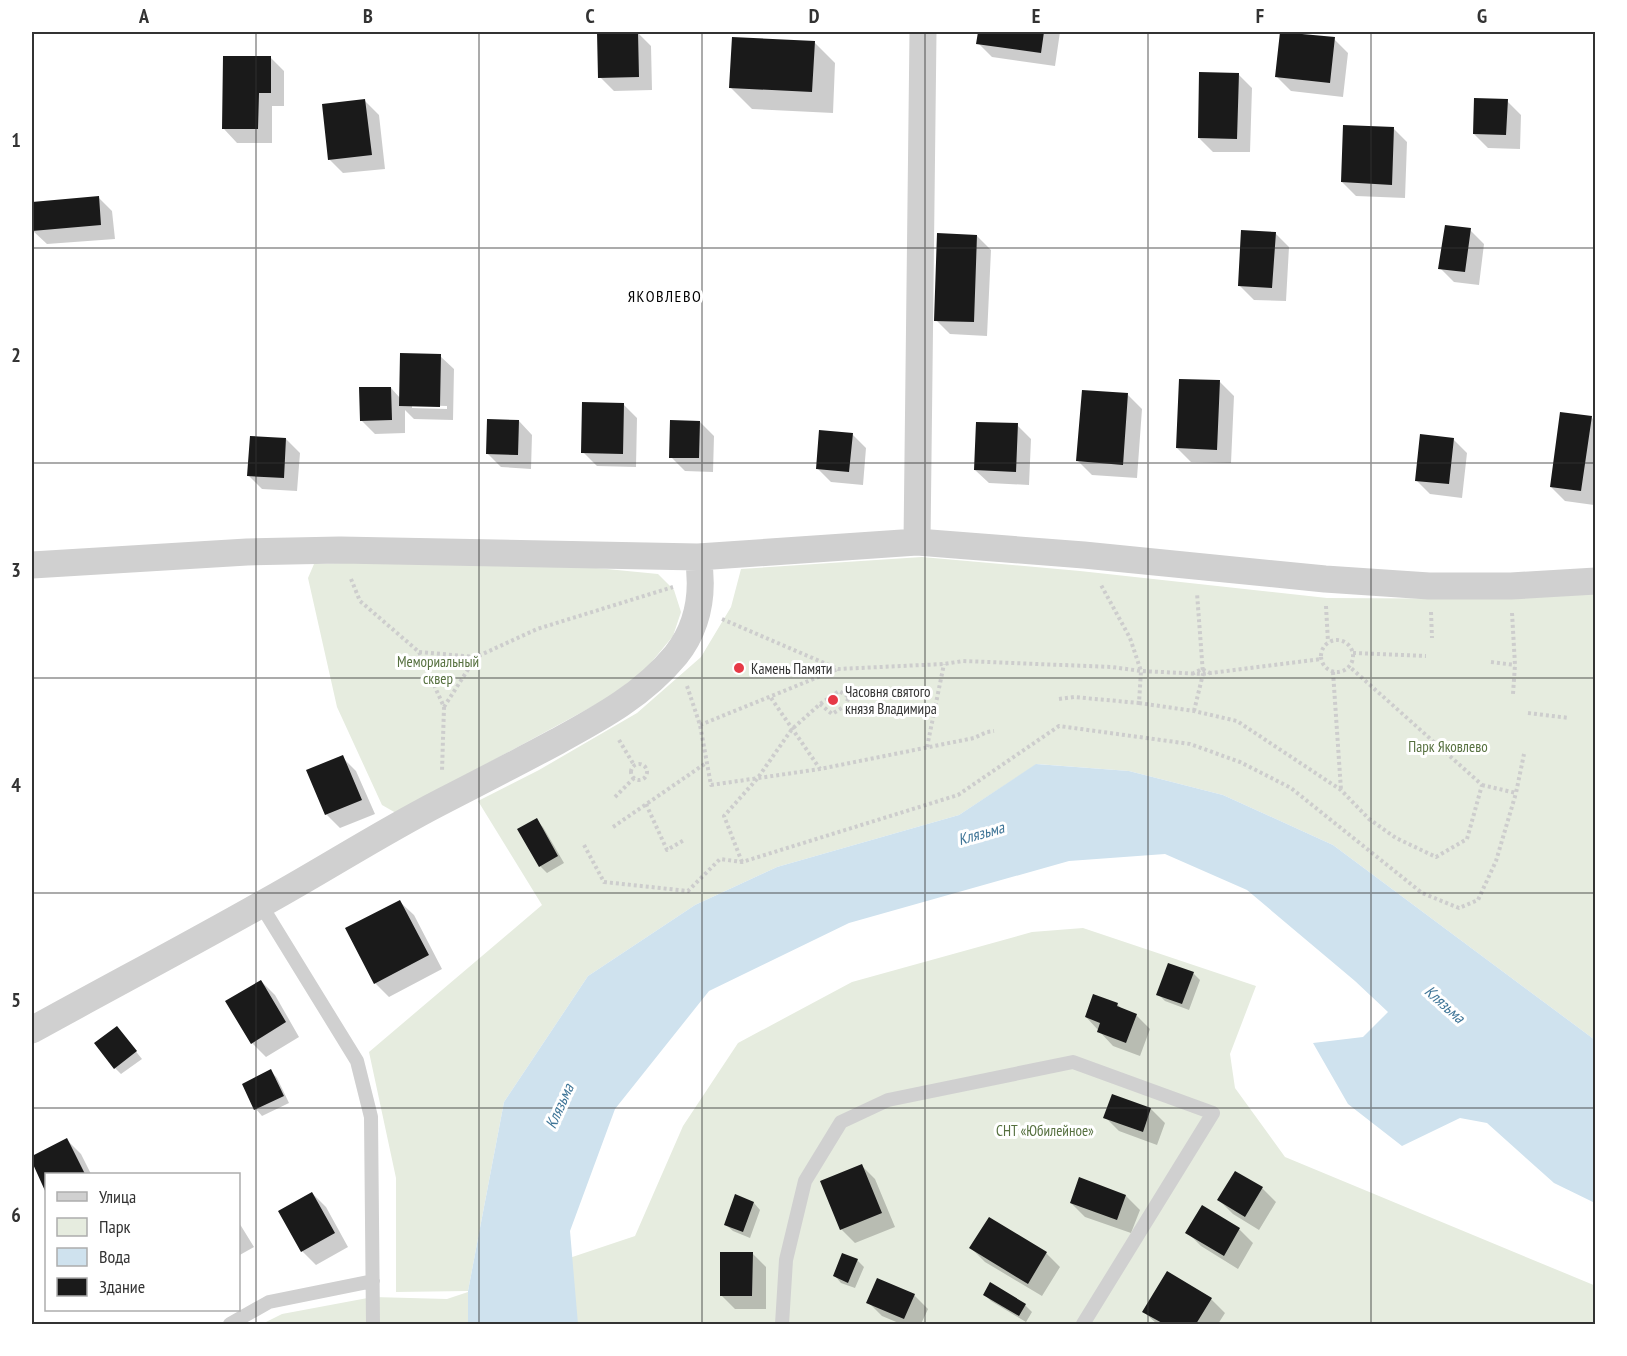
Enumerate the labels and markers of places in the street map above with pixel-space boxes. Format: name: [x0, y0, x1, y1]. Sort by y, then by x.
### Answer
place label: Камень Памяти: [751, 659, 832, 678]
marker: Камень Памяти: [732, 661, 746, 675]
place label: Часовня святого князя Владимира: [845, 682, 937, 718]
marker: Часовня святого князя Владимира: [826, 693, 840, 707]

